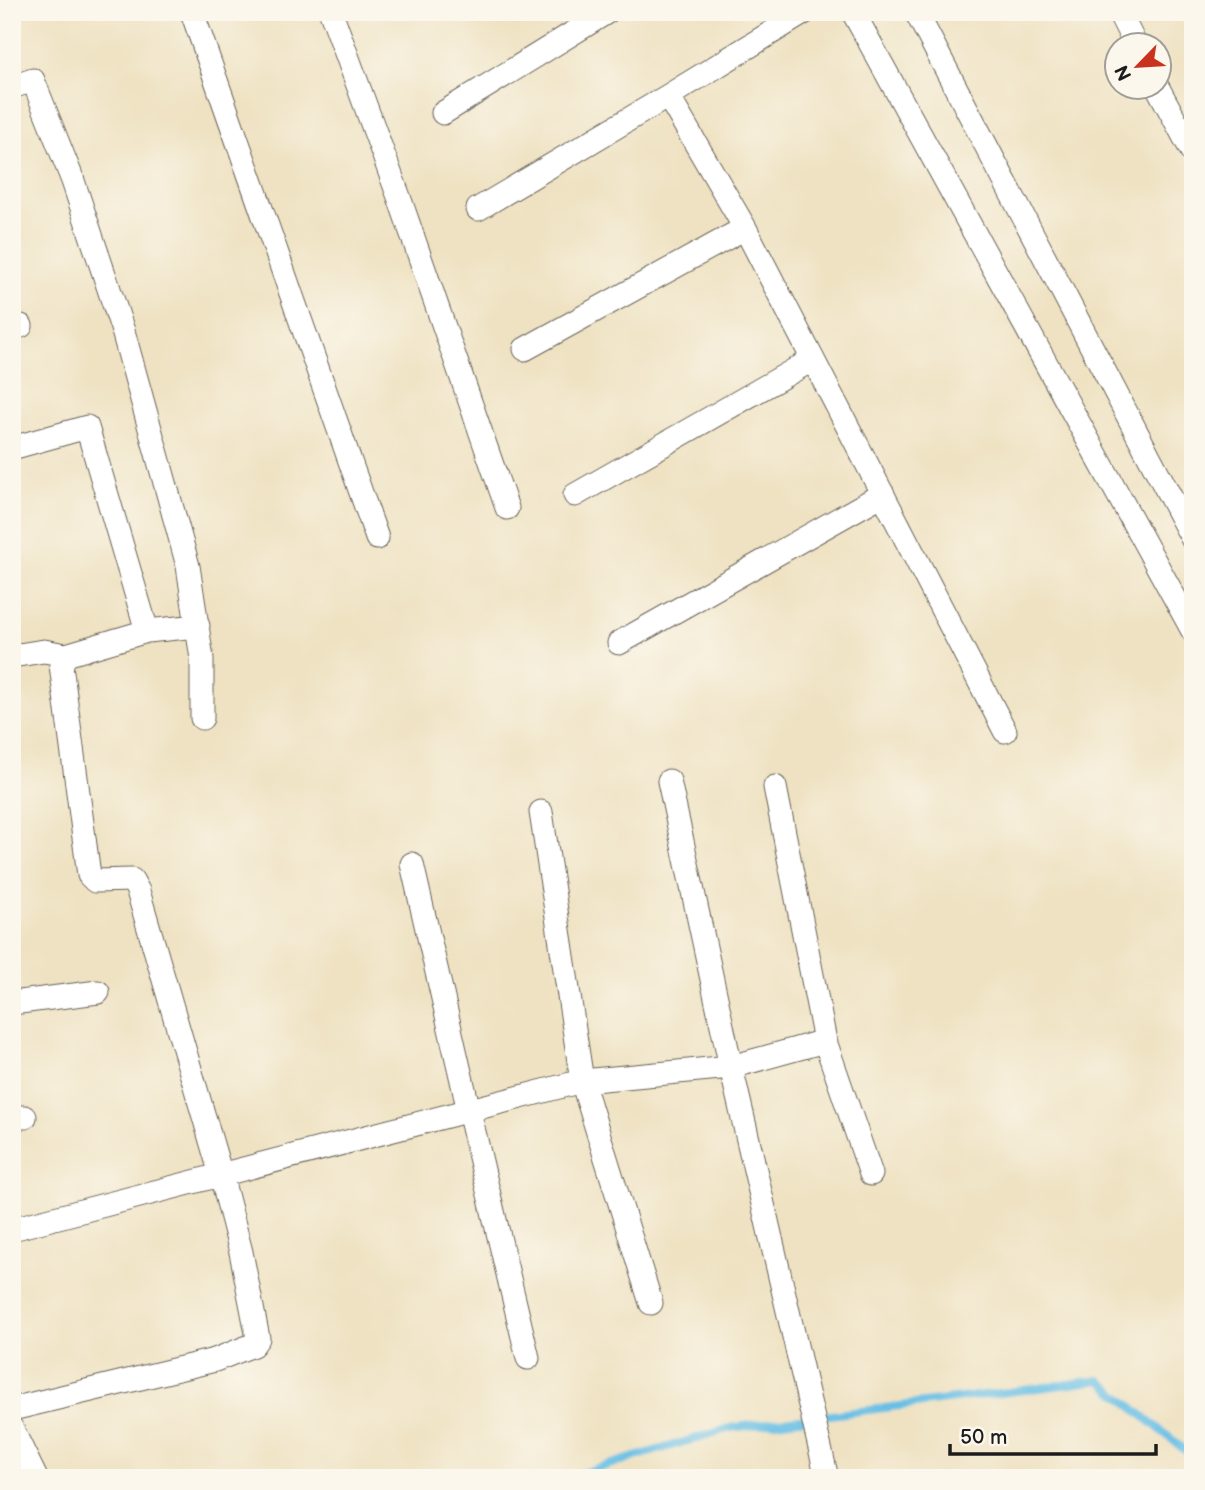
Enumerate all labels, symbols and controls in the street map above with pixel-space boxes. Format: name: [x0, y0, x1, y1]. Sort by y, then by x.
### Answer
north arrow: [1104, 32, 1174, 102]
text: N: [1111, 61, 1137, 84]
scale bar: [950, 1413, 1156, 1457]
text: 50 m: [960, 1425, 1007, 1450]

